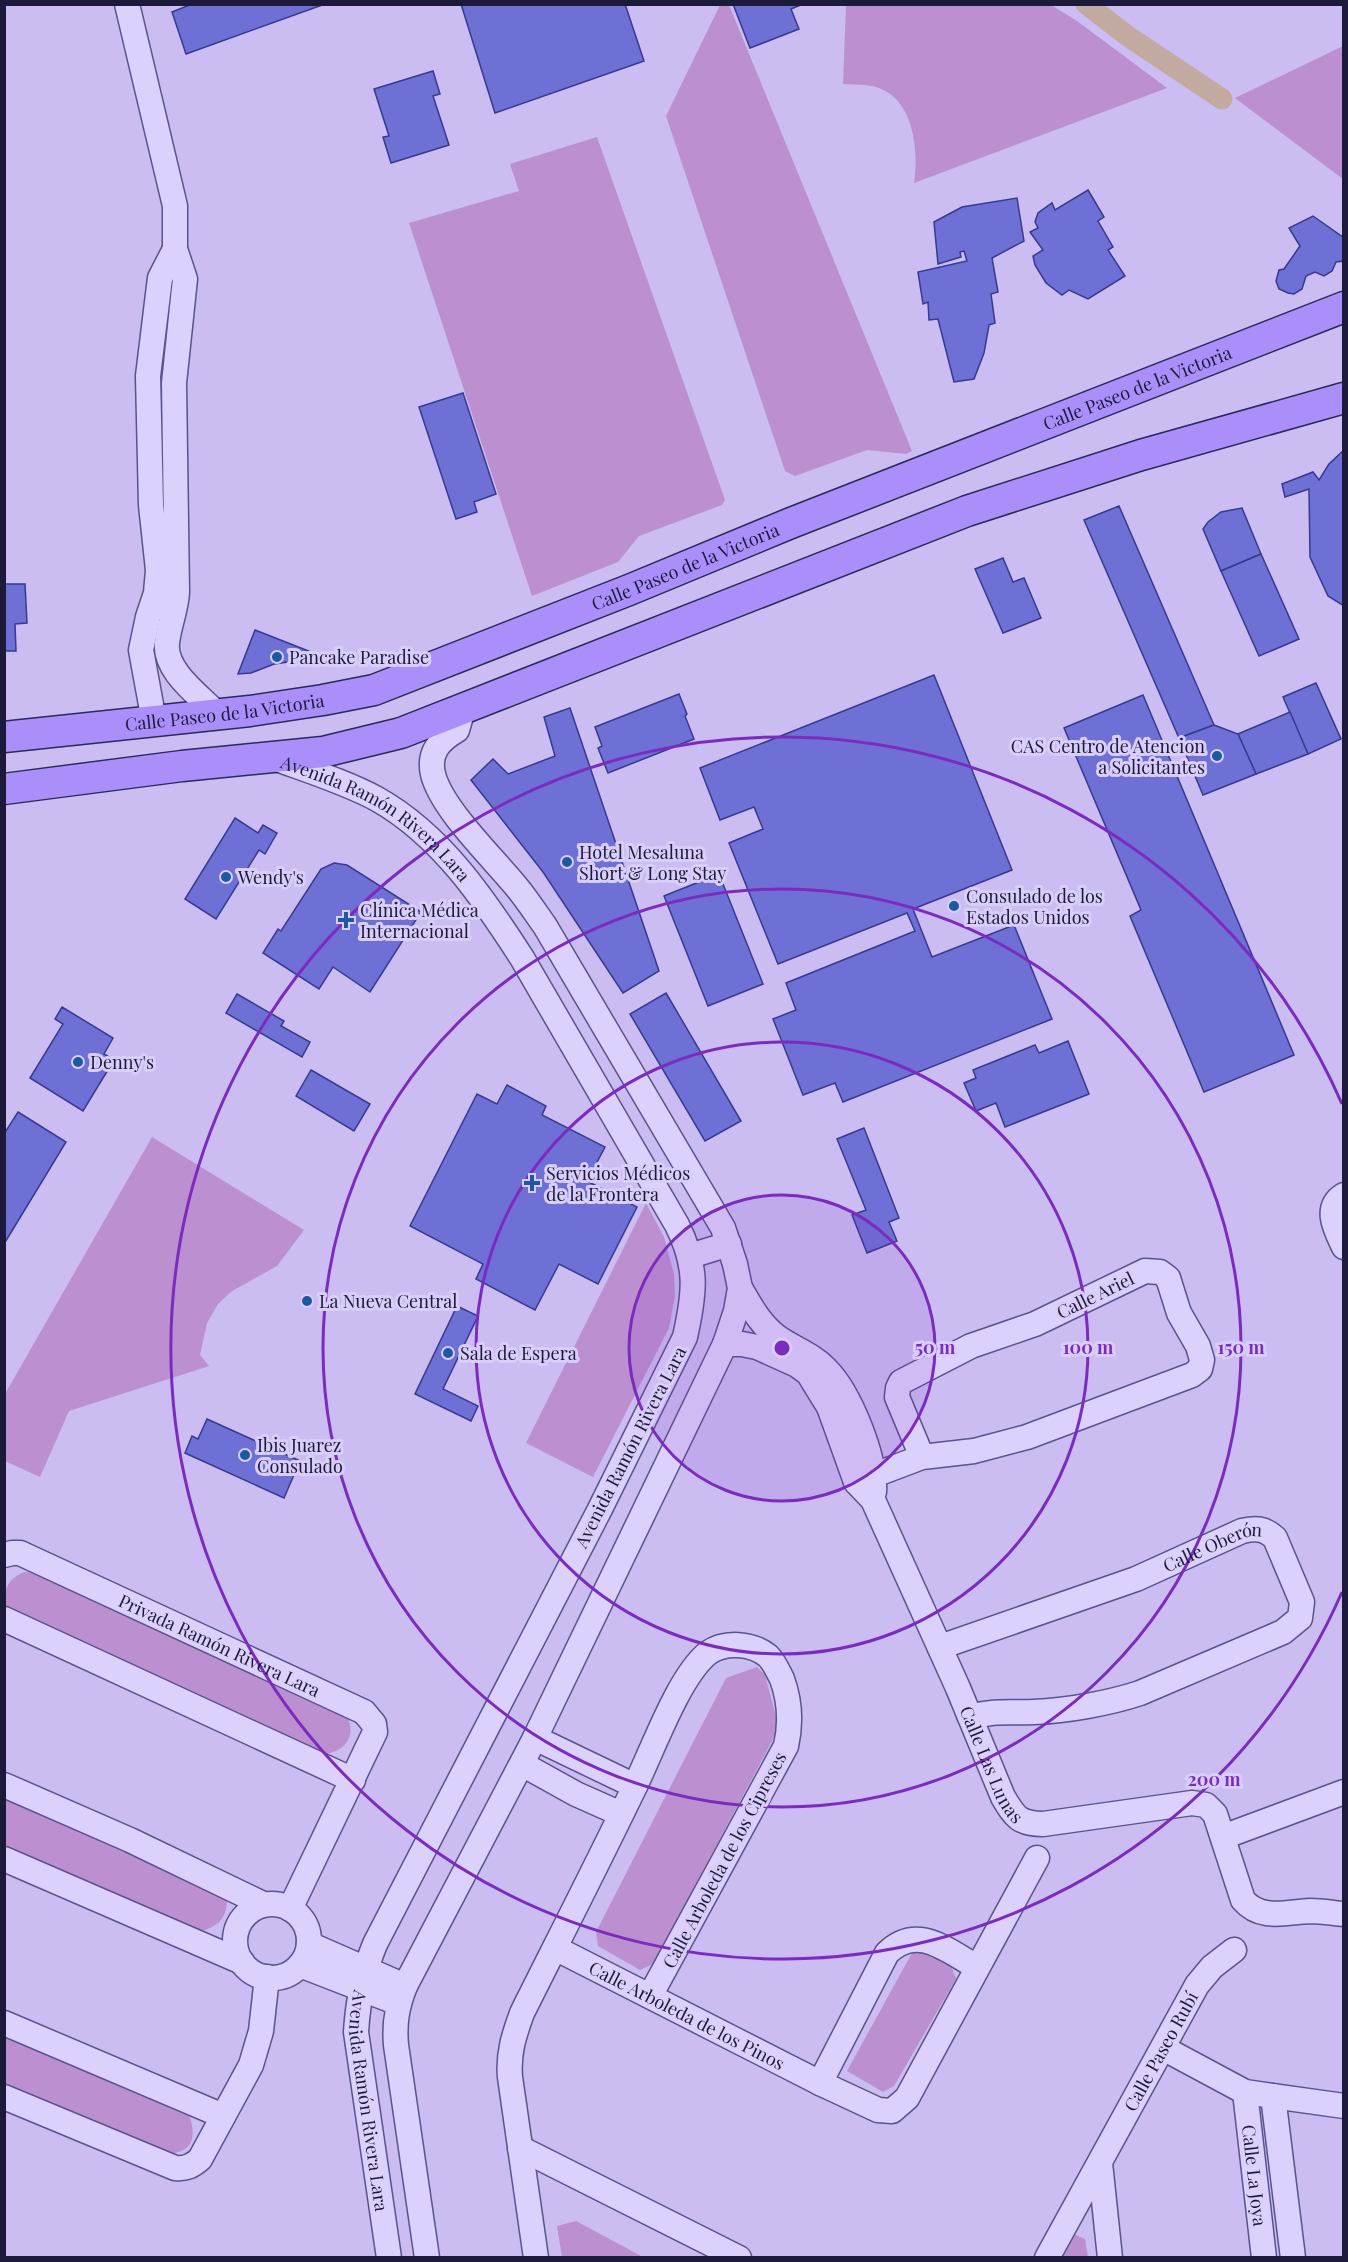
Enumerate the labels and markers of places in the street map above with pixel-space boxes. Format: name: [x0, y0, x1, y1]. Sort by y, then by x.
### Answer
place label: Pancake Paradise: [289, 645, 429, 669]
marker: Pancake Paradise: [270, 650, 284, 664]
place label: CAS Centro de Atencion a Solicitantes: [1011, 734, 1205, 779]
marker: CAS Centro de Atencion a Solicitantes: [1210, 749, 1224, 763]
place label: Hotel Mesaluna Short & Long Stay: [579, 840, 726, 885]
marker: Hotel Mesaluna Short & Long Stay: [560, 855, 574, 869]
place label: Wendy's: [237, 865, 304, 889]
marker: Wendy's: [219, 870, 233, 884]
place label: Consulado de los Estados Unidos: [966, 884, 1103, 929]
place label: Clínica Médica Internacional: [360, 898, 479, 943]
marker: Consulado de los Estados Unidos: [947, 899, 961, 913]
marker: Clínica Médica Internacional: [337, 911, 355, 929]
place label: Denny's: [90, 1050, 154, 1074]
marker: Denny's: [71, 1055, 85, 1069]
place label: Servicios Médicos de la Frontera: [546, 1161, 690, 1206]
marker: Servicios Médicos de la Frontera: [523, 1174, 541, 1192]
place label: La Nueva Central: [319, 1289, 457, 1313]
marker: La Nueva Central: [300, 1294, 314, 1308]
centre of rings: [772, 1338, 792, 1358]
place label: Sala de Espera: [460, 1341, 577, 1365]
marker: Sala de Espera: [441, 1346, 455, 1360]
place label: Ibis Juarez Consulado: [257, 1433, 343, 1478]
marker: Ibis Juarez Consulado: [238, 1448, 252, 1462]

